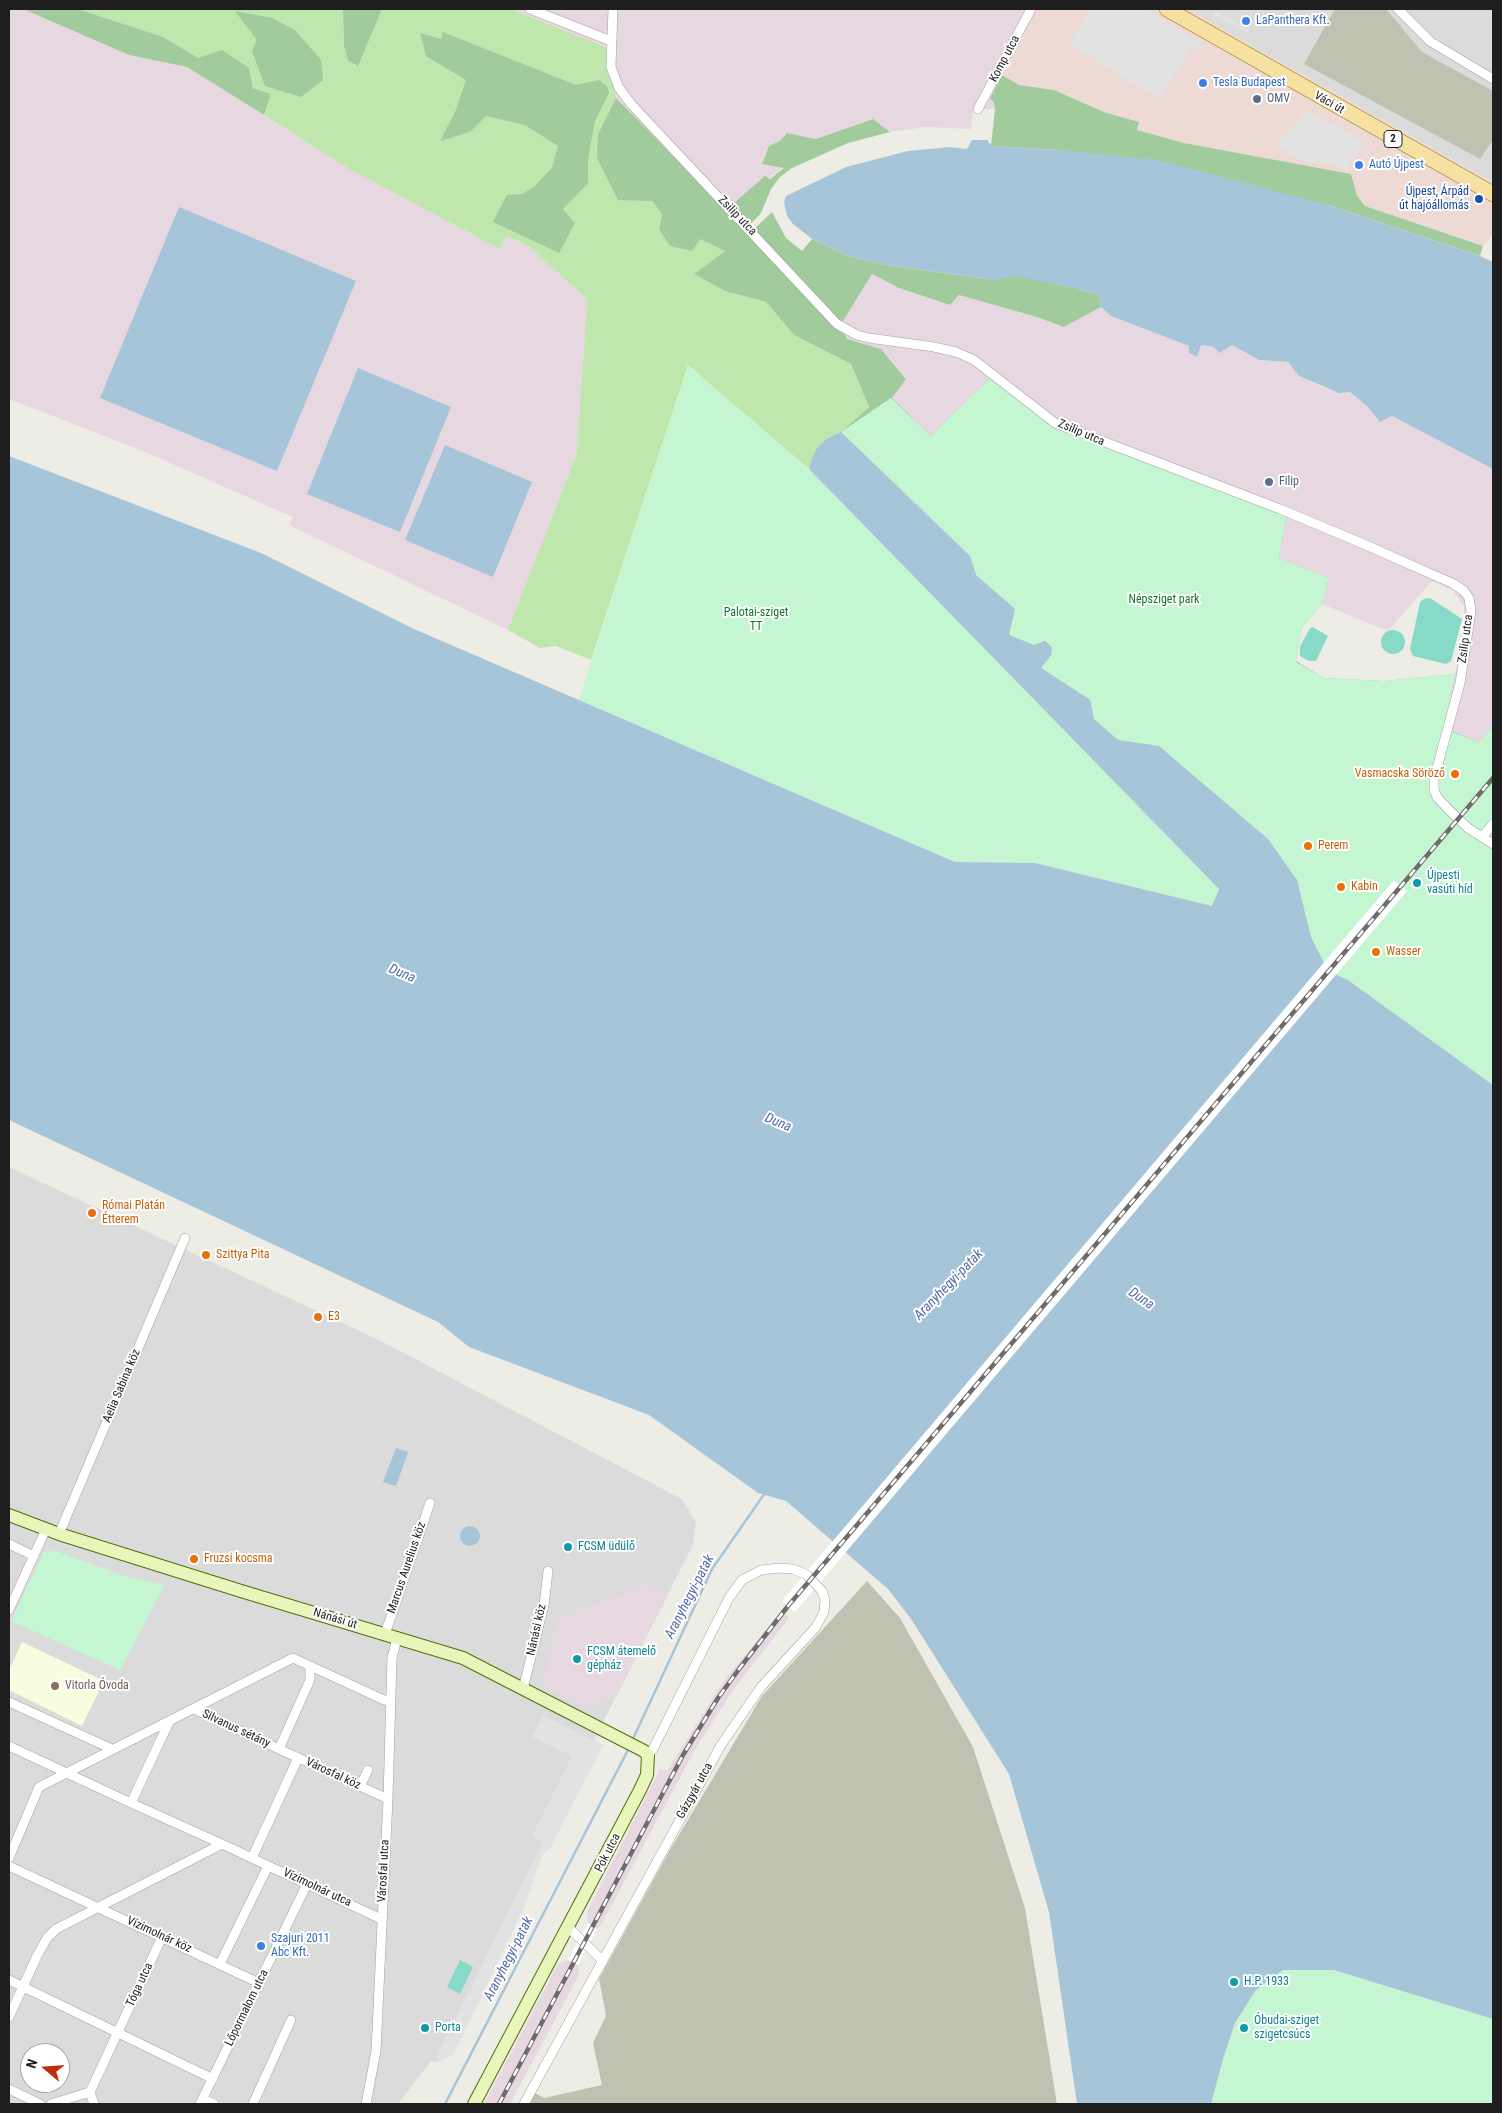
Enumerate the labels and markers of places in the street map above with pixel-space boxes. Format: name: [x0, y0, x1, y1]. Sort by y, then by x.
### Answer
place label: LaPanthera Kft.: [1256, 14, 1330, 28]
marker: LaPanthera Kft.: [1240, 15, 1252, 27]
place label: Tesla Budapest: [1213, 76, 1286, 90]
marker: Tesla Budapest: [1197, 77, 1209, 89]
place label: OMV: [1267, 92, 1290, 106]
marker: OMV: [1251, 93, 1263, 105]
place label: Autó Újpest: [1369, 158, 1424, 172]
marker: Autó Újpest: [1353, 159, 1365, 171]
place label: Újpest, Árpád út hajóállomás: [1399, 185, 1469, 213]
marker: Újpest, Árpád út hajóállomás: [1473, 193, 1485, 205]
place label: Filip: [1279, 475, 1299, 489]
marker: Filip: [1263, 476, 1275, 488]
place label: Vasmacska Söröző: [1355, 767, 1445, 781]
marker: Vasmacska Söröző: [1449, 768, 1461, 780]
place label: Perem: [1318, 839, 1348, 853]
marker: Perem: [1302, 840, 1314, 852]
place label: Újpesti vasúti híd: [1427, 869, 1473, 897]
marker: Újpesti vasúti híd: [1411, 877, 1423, 889]
place label: Kabin: [1351, 880, 1378, 894]
marker: Kabin: [1335, 881, 1347, 893]
place label: Wasser: [1386, 945, 1421, 959]
marker: Wasser: [1370, 946, 1382, 958]
place label: Római Platán Étterem: [102, 1199, 165, 1227]
marker: Római Platán Étterem: [86, 1207, 98, 1219]
place label: Szittya Pita: [216, 1248, 269, 1262]
marker: Szittya Pita: [200, 1249, 212, 1261]
place label: E3: [328, 1310, 340, 1324]
marker: E3: [312, 1311, 324, 1323]
place label: FCSM üdülő: [578, 1540, 635, 1554]
marker: FCSM üdülő: [562, 1541, 574, 1553]
place label: Fruzsi kocsma: [204, 1552, 273, 1566]
marker: Fruzsi kocsma: [188, 1553, 200, 1565]
place label: FCSM átemelő gépház: [587, 1645, 656, 1673]
marker: FCSM átemelő gépház: [571, 1653, 583, 1665]
place label: Vitorla Óvoda: [65, 1679, 129, 1693]
marker: Vitorla Óvoda: [49, 1680, 61, 1692]
place label: Szajuri 2011 Abc Kft.: [271, 1932, 330, 1960]
marker: Szajuri 2011 Abc Kft.: [255, 1940, 267, 1952]
place label: H.P. 1933: [1244, 1975, 1289, 1989]
marker: H.P. 1933: [1228, 1976, 1240, 1988]
place label: Óbudai-sziget szigetcsúcs: [1254, 2014, 1319, 2042]
place label: Porta: [435, 2021, 461, 2035]
marker: Porta: [419, 2022, 431, 2034]
marker: Óbudai-sziget szigetcsúcs: [1238, 2022, 1250, 2034]

